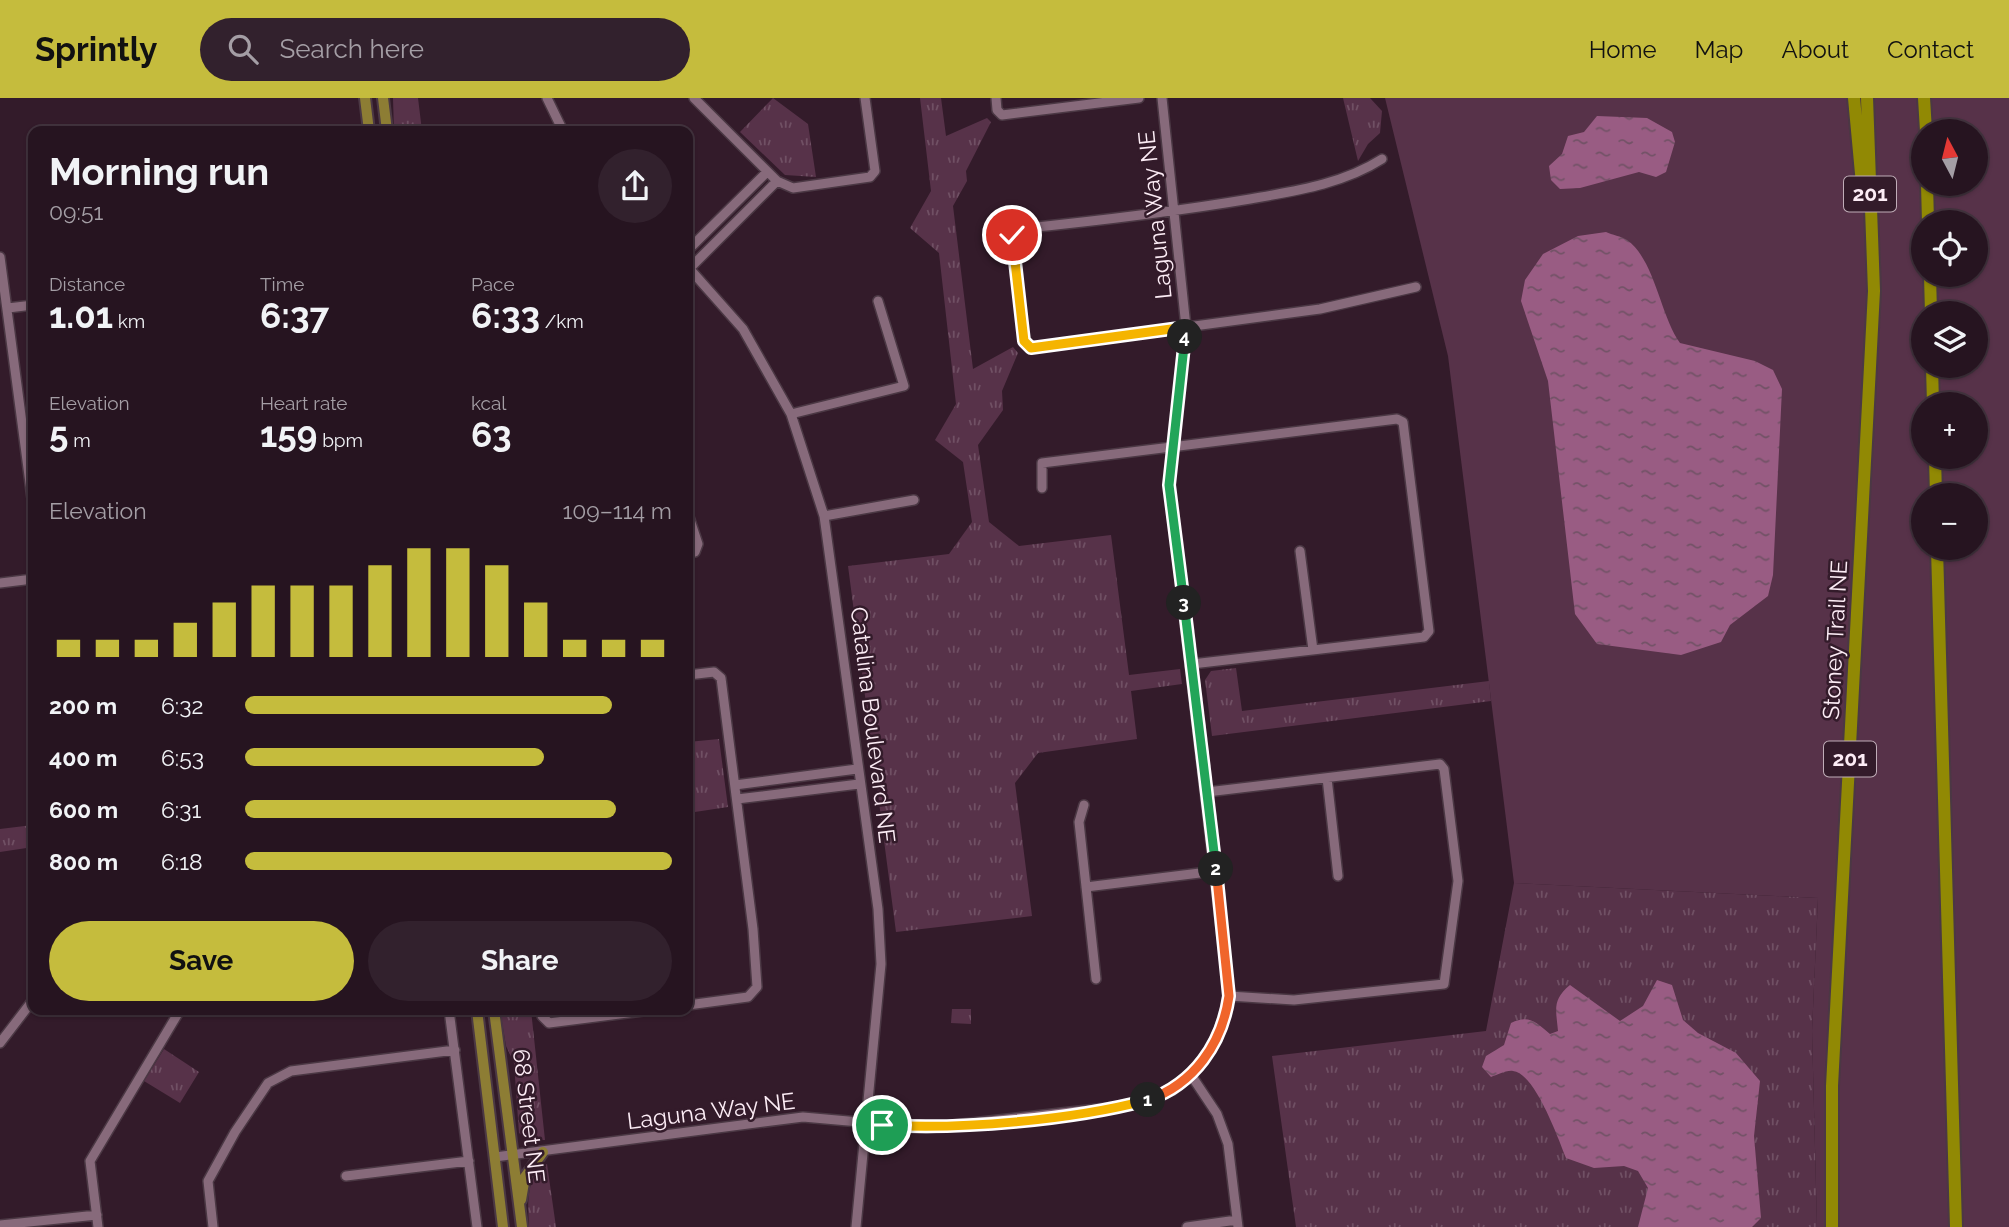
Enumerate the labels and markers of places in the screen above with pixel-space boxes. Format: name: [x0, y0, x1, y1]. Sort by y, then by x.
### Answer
pin: [982, 205, 1042, 265]
pin: 4: [1168, 320, 1202, 354]
pin: 3: [1166, 586, 1202, 620]
pin: 2: [1198, 852, 1234, 886]
pin: 1: [1130, 1082, 1166, 1118]
pin: [852, 1095, 912, 1155]

